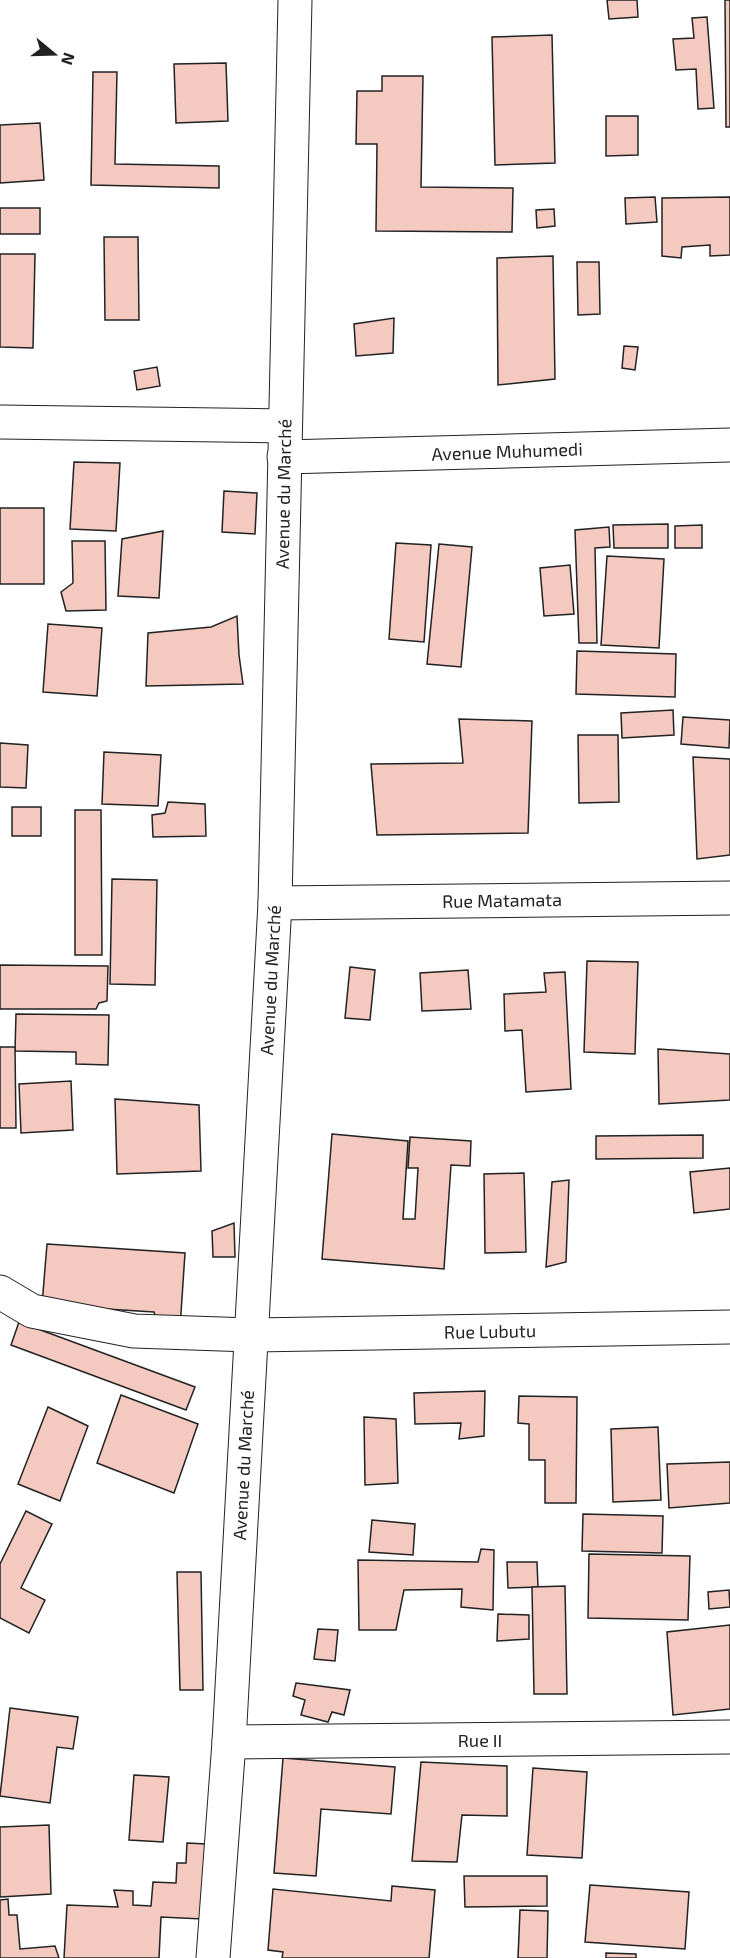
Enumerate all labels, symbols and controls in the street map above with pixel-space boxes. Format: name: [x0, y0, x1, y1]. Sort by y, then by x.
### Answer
north arrow: [24, 24, 84, 84]
text: N: [58, 50, 80, 68]
street label: Avenue du Marché: [271, 419, 295, 569]
street label: Avenue Muhumedi: [431, 437, 583, 465]
street label: Rue Matamata: [442, 888, 562, 912]
street label: Avenue du Marché: [255, 904, 285, 1056]
street label: Rue Lubutu: [444, 1319, 536, 1343]
street label: Avenue du Marché: [228, 1389, 258, 1541]
street label: Rue II: [458, 1729, 502, 1751]

